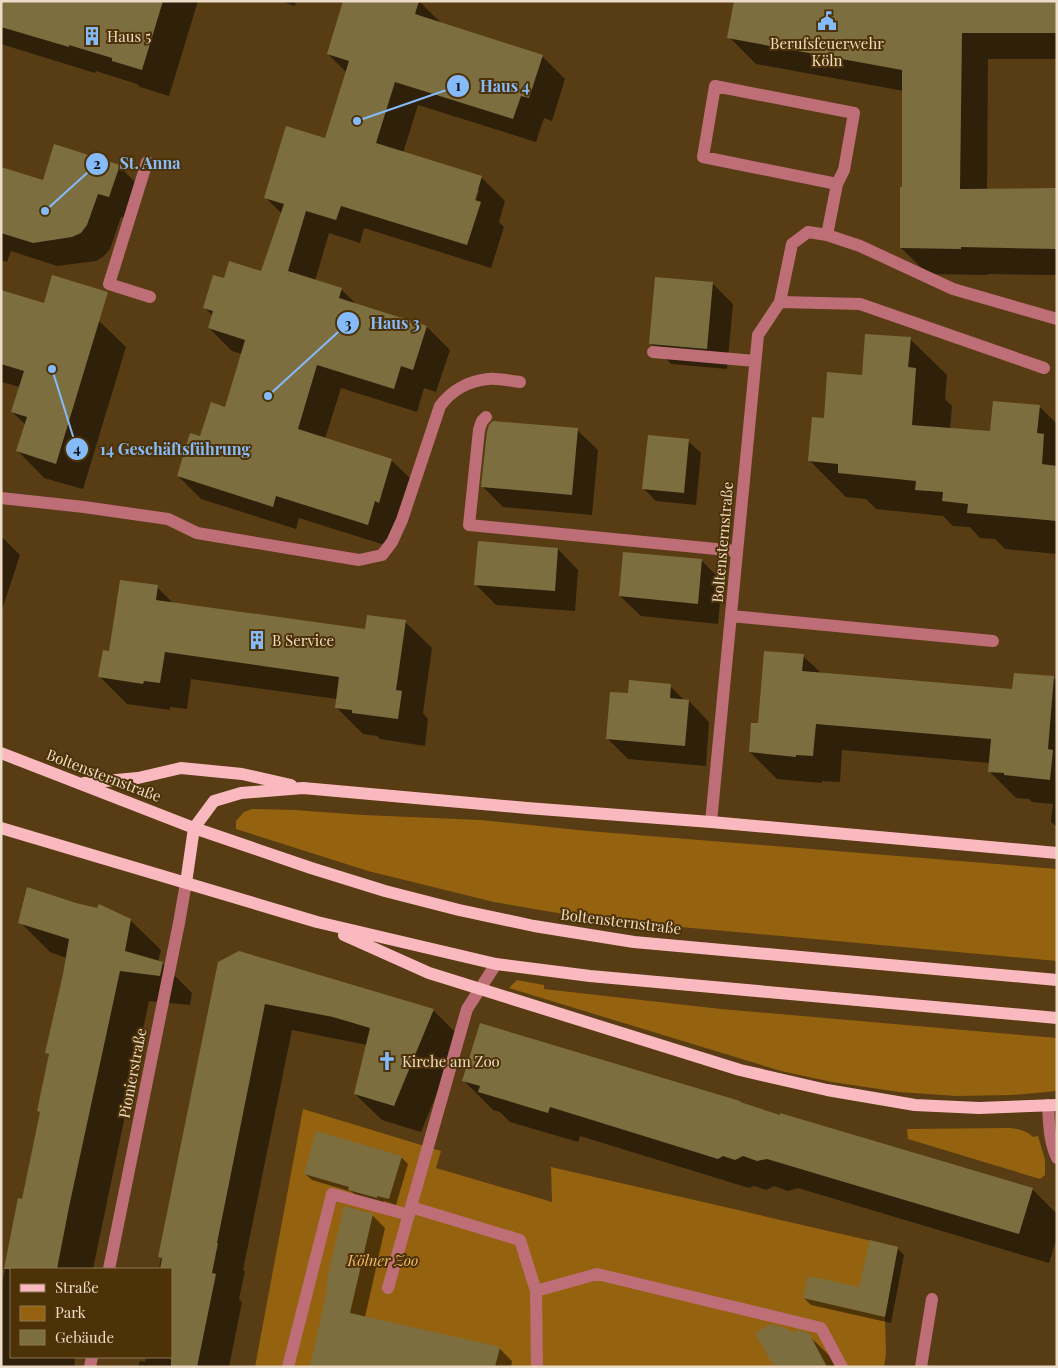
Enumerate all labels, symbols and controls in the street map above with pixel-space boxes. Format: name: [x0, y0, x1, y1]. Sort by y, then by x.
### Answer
public building icon: Berufsfeuerwehr Köln: [816, 10, 838, 32]
building icon: Haus 5: [81, 25, 103, 47]
place label: Haus 5: [107, 26, 151, 46]
place label: Berufsfeuerwehr Köln: [770, 33, 884, 70]
callout: Haus 4: [445, 70, 541, 101]
text: 1: [455, 75, 461, 95]
text: Haus 4: [480, 75, 530, 96]
callout: St. Anna: [84, 148, 191, 179]
text: St. Anna: [119, 152, 181, 173]
text: 2: [93, 153, 101, 173]
callout: Haus 3: [335, 308, 430, 339]
text: Haus 3: [370, 312, 420, 333]
text: 3: [344, 313, 352, 333]
callout: 14 Geschäftsführung: [65, 434, 261, 465]
text: 4: [73, 438, 81, 458]
text: 14 Geschäftsführung: [100, 438, 251, 459]
street label: Boltensternstraße: [707, 481, 737, 603]
building icon: B Service: [246, 629, 268, 651]
place label: B Service: [272, 630, 334, 650]
street label: Boltensternstraße: [44, 744, 164, 806]
street label: Boltensternstraße: [560, 904, 682, 938]
street label: Pionierstraße: [113, 1026, 151, 1120]
church icon: Kirche am Zoo: [376, 1050, 398, 1072]
place label: Kirche am Zoo: [402, 1051, 500, 1071]
park label: Kölner Zoo: [347, 1250, 418, 1270]
legend: [10, 1268, 172, 1358]
text: Straße: [55, 1277, 99, 1297]
text: Park: [55, 1302, 87, 1322]
text: Gebäude: [55, 1327, 114, 1347]

